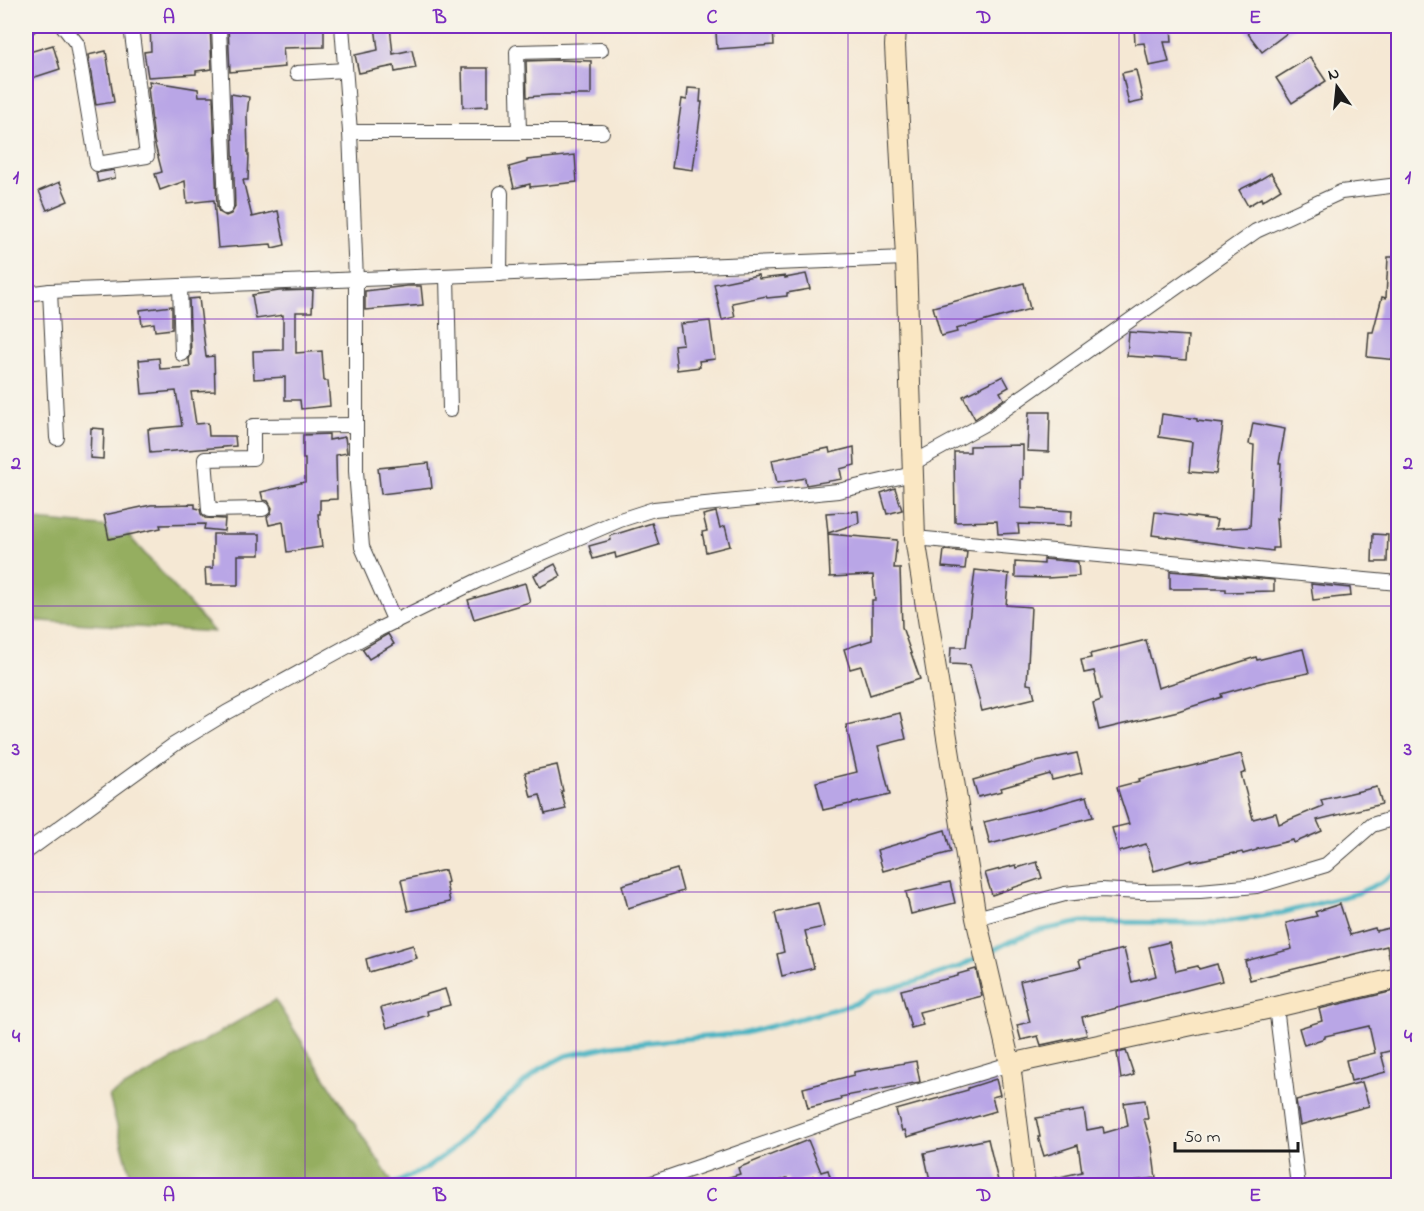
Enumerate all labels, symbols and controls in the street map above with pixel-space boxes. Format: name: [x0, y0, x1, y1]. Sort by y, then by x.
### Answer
text: A: [163, 4, 175, 33]
text: B: [432, 4, 447, 33]
text: C: [707, 4, 718, 33]
text: D: [976, 4, 991, 33]
text: E: [1249, 4, 1261, 33]
north arrow: [1307, 57, 1367, 117]
text: N: [1325, 61, 1342, 87]
text: 1: [13, 164, 20, 193]
text: 1: [1405, 164, 1412, 193]
text: 2: [10, 450, 21, 479]
text: 2: [1402, 450, 1413, 479]
text: 3: [11, 736, 20, 765]
text: 3: [1403, 736, 1412, 765]
text: 4: [12, 1023, 21, 1052]
text: 4: [1404, 1023, 1413, 1052]
scale bar: [1175, 1115, 1298, 1153]
text: 50 m: [1184, 1125, 1221, 1151]
text: A: [163, 1182, 175, 1211]
text: B: [432, 1182, 447, 1211]
text: C: [707, 1182, 718, 1211]
text: D: [976, 1182, 991, 1211]
text: E: [1249, 1182, 1261, 1211]

